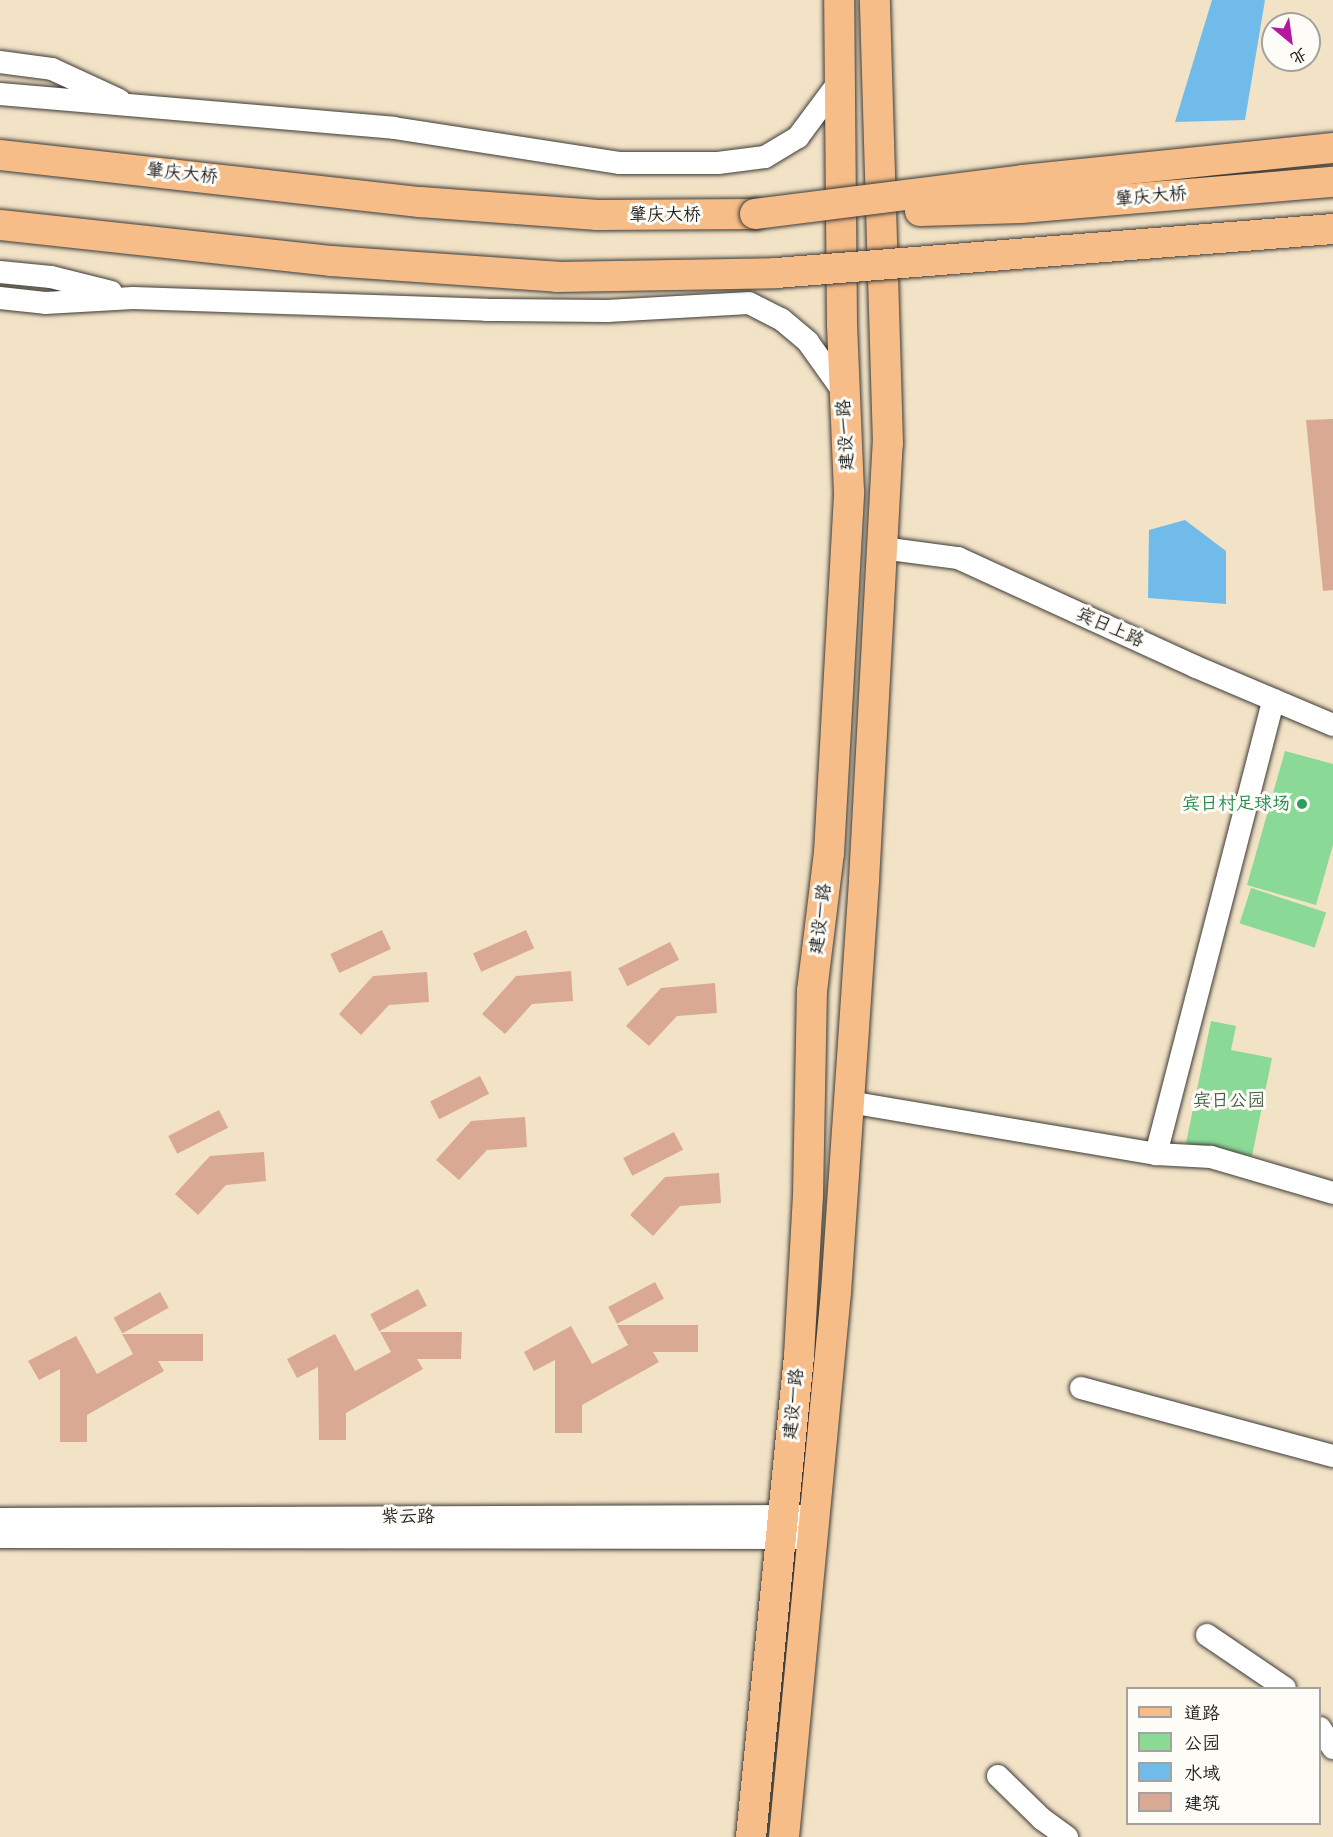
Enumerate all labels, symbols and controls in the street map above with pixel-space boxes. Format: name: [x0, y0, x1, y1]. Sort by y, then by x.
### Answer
north arrow: [1261, 12, 1321, 72]
text: 北: [1287, 43, 1311, 69]
street label: 肇庆大桥: [145, 159, 219, 189]
street label: 肇庆大桥: [1114, 183, 1188, 211]
street label: 肇庆大桥: [629, 204, 701, 226]
street label: 建设一路: [833, 398, 859, 472]
street label: 宾日上路: [1073, 603, 1147, 653]
place label: 宾日村足球场: [1182, 793, 1290, 815]
marker: 宾日村足球场: [1295, 797, 1309, 811]
street label: 建设一路: [806, 882, 836, 956]
park label: 宾日公园: [1193, 1090, 1265, 1112]
street label: 建设一路: [779, 1367, 809, 1441]
street label: 紫云路: [381, 1506, 435, 1528]
legend: [1126, 1687, 1321, 1825]
text: 道路: [1184, 1702, 1220, 1725]
text: 公园: [1184, 1732, 1220, 1755]
text: 水域: [1184, 1762, 1220, 1785]
text: 建筑: [1184, 1792, 1220, 1815]

